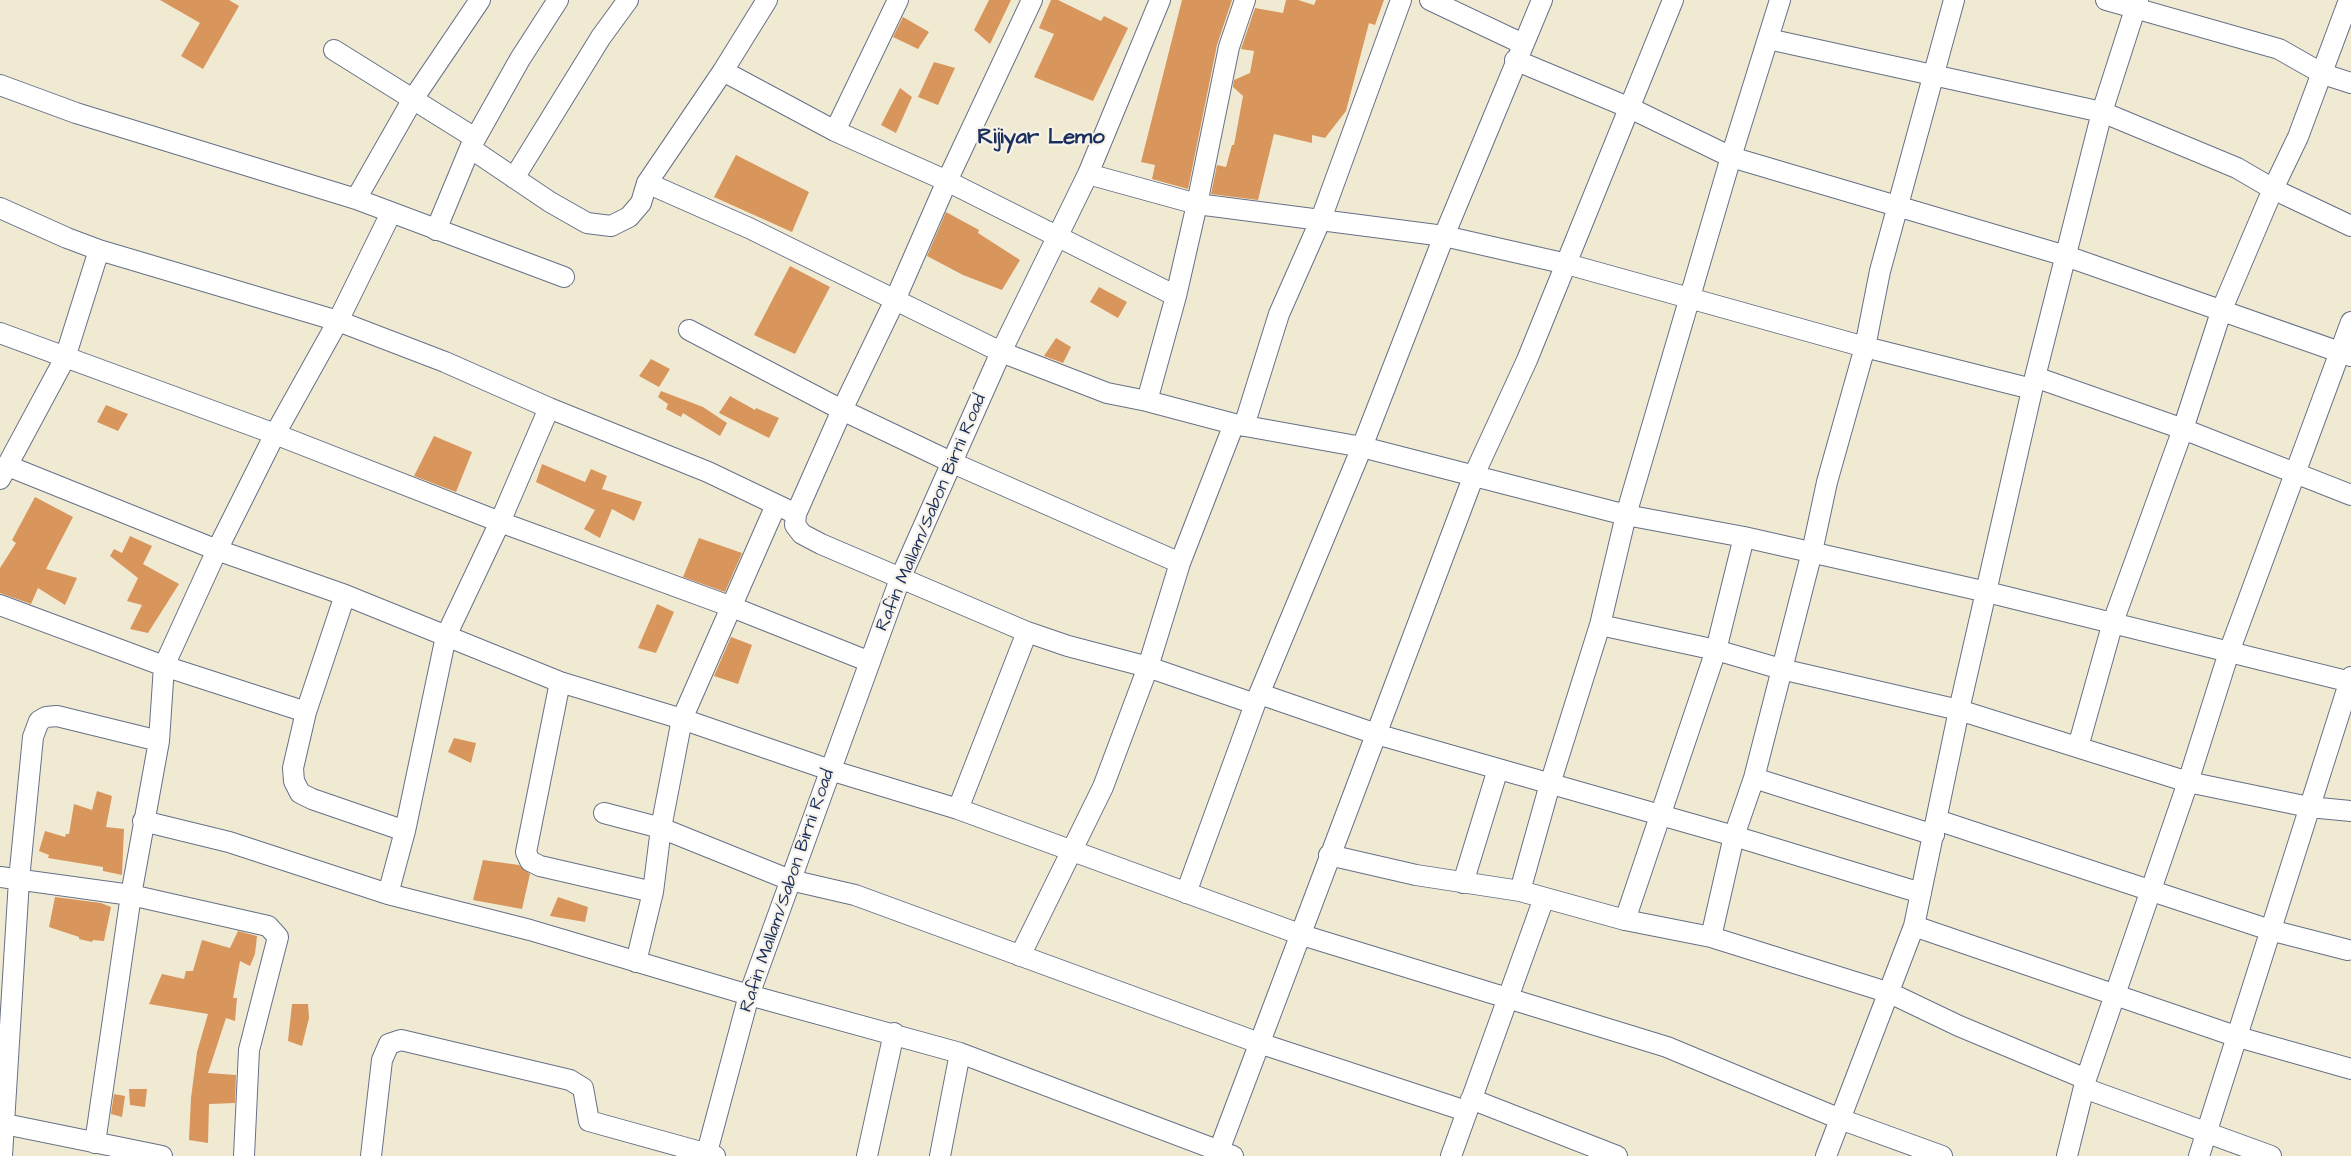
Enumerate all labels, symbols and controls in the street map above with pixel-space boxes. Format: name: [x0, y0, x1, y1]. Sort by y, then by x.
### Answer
district label: Rijiyar Lemo: [977, 125, 1105, 151]
street label: Rafin Mallam/Sabon Birni Road: [872, 391, 992, 635]
street label: Rafin Mallam/Sabon Birni Road: [736, 767, 840, 1015]

